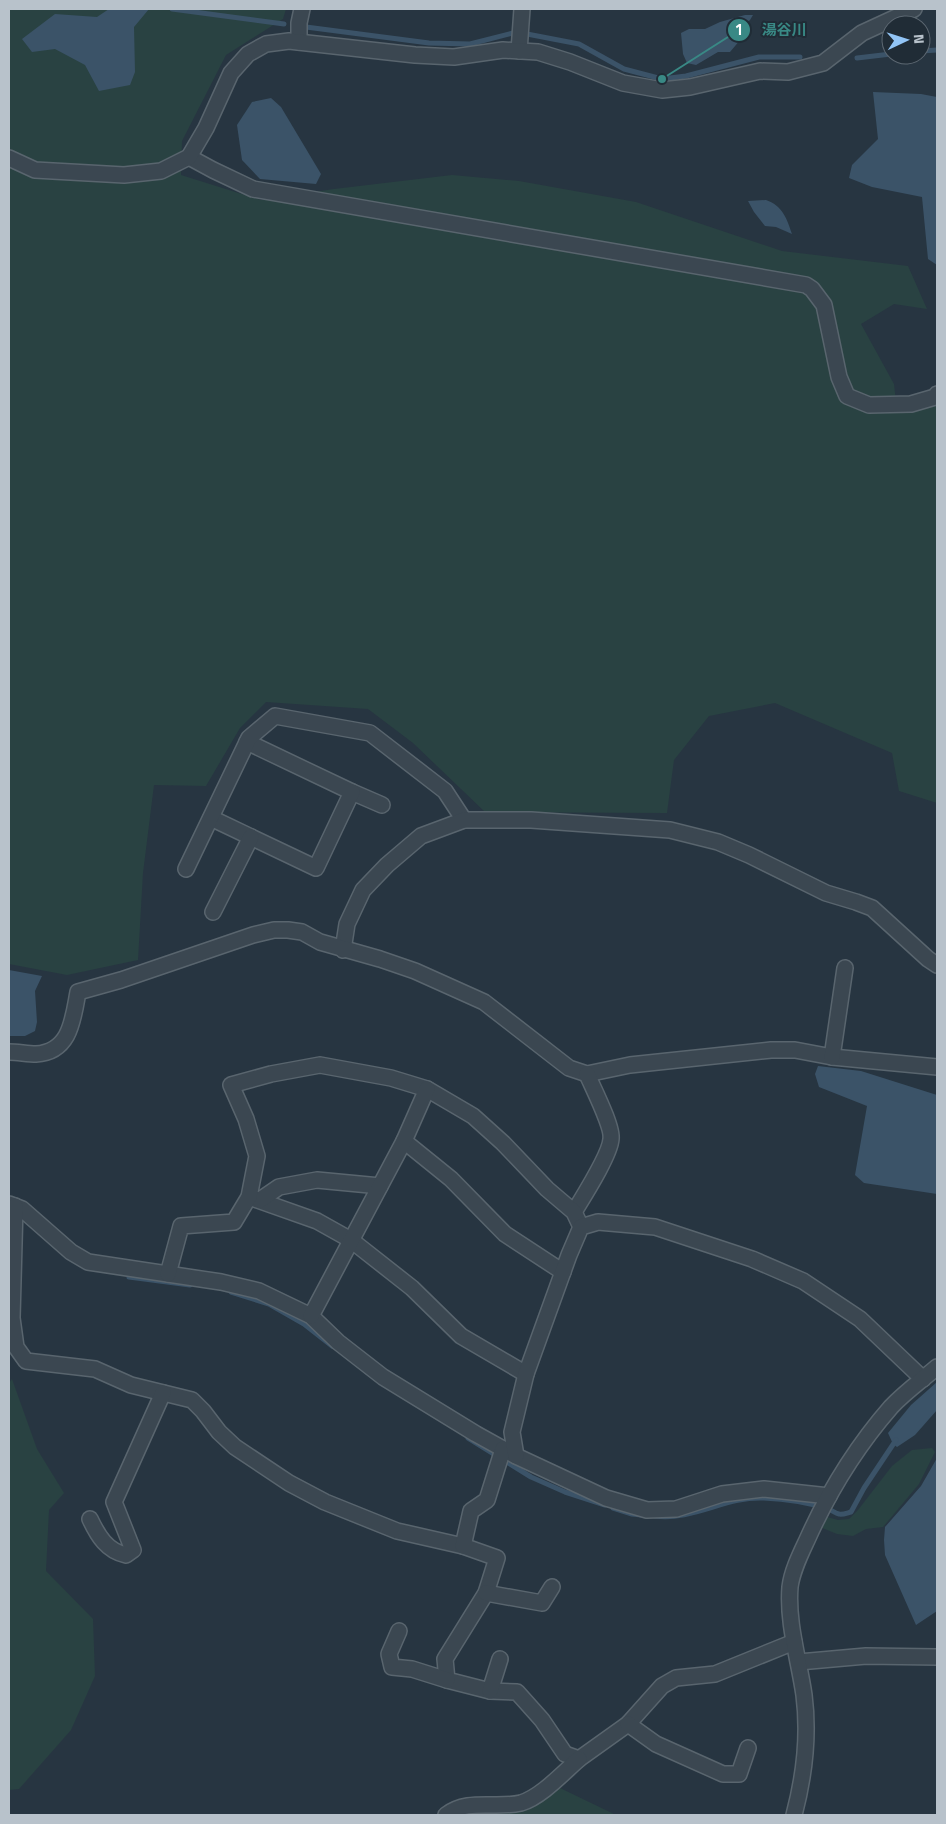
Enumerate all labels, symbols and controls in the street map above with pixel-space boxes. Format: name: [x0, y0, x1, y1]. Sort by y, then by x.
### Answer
callout: 湯谷川: [727, 15, 817, 45]
north arrow: [881, 15, 931, 65]
text: 1: [735, 18, 743, 41]
text: 湯谷川: [761, 18, 807, 41]
text: N: [909, 33, 930, 45]

